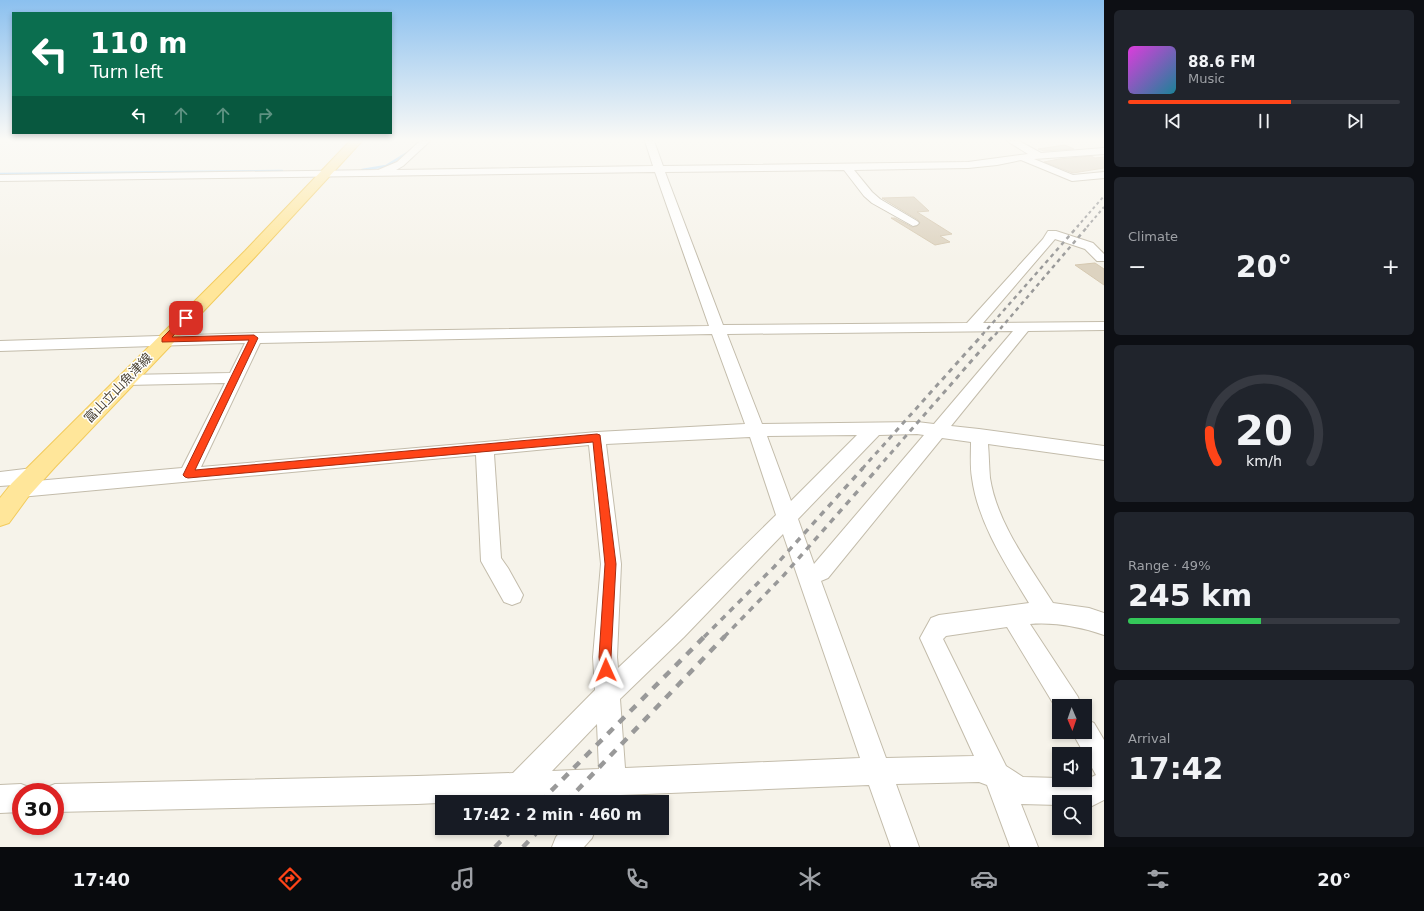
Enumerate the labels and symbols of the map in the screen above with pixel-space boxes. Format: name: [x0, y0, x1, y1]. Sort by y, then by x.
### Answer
pin: [169, 301, 203, 335]
street label: 富山立山魚津線: [81, 350, 155, 426]
position arrow: [585, 649, 627, 691]
north arrow: [1052, 699, 1092, 739]
speed limit sign: 30: [12, 783, 64, 835]

